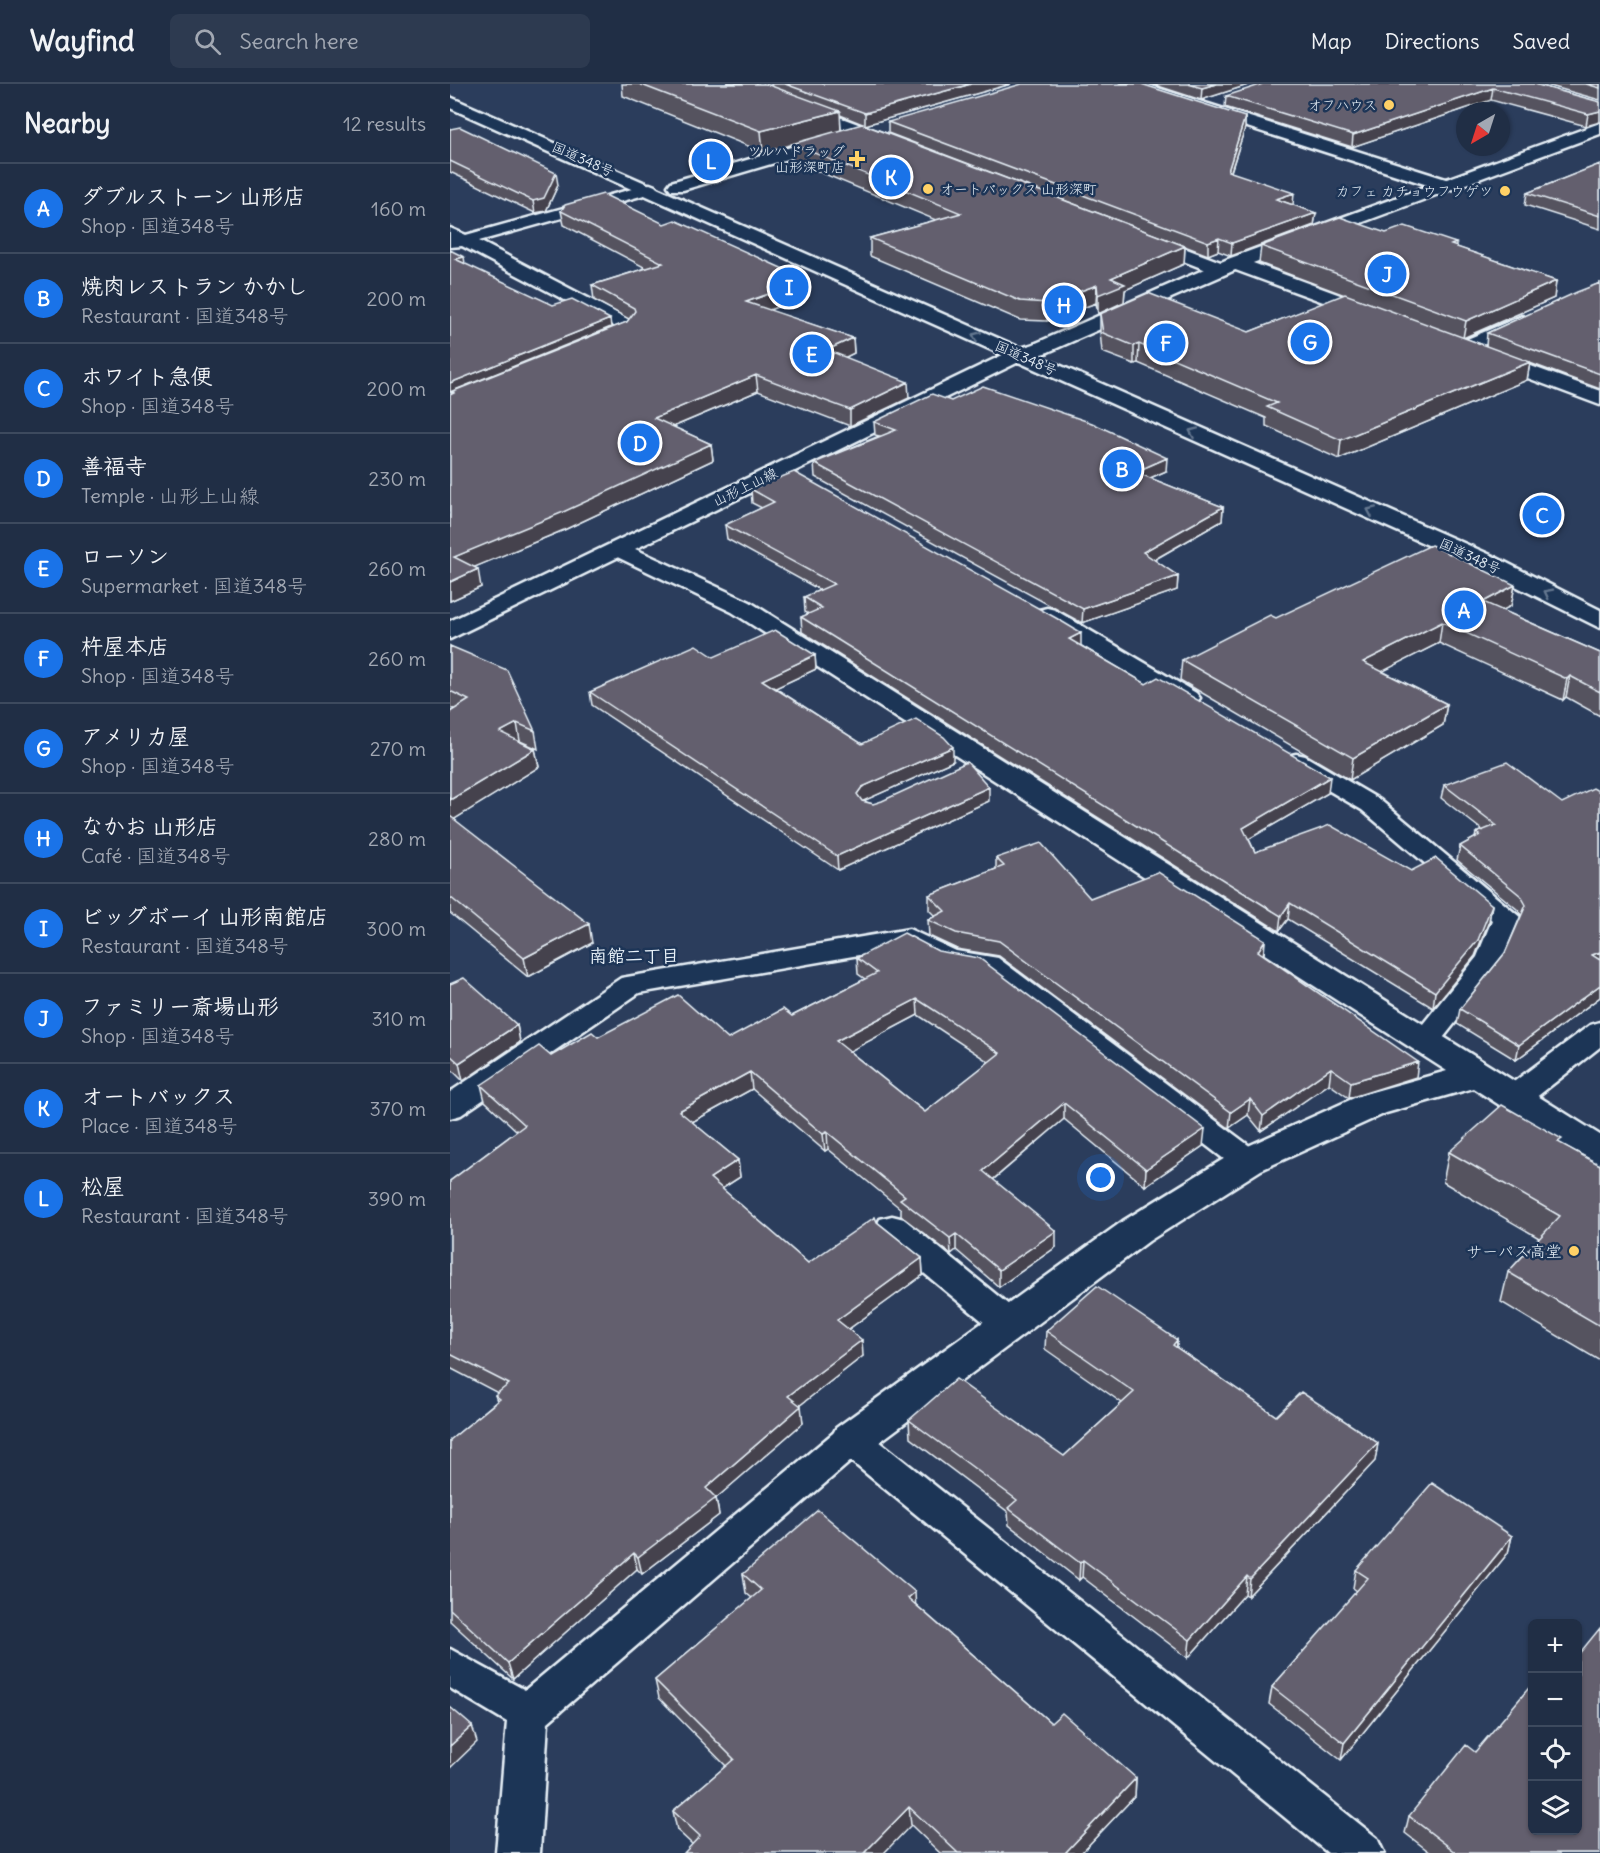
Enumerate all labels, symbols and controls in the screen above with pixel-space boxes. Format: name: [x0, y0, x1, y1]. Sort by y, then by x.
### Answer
search box: [170, 14, 590, 68]
text: Wayfind: [30, 23, 134, 59]
icon: search: [191, 25, 224, 58]
text: Search here: [239, 27, 359, 55]
text: Map: [1311, 28, 1352, 55]
text: Directions: [1385, 28, 1479, 55]
text: Saved: [1512, 28, 1570, 55]
place label: オフハウス: [1308, 96, 1377, 114]
marker: オフハウス: [1382, 98, 1396, 112]
north arrow: [1456, 102, 1510, 156]
text: Nearby: [24, 107, 110, 140]
text: 12 results: [343, 111, 426, 136]
street label: 国道348号: [549, 137, 617, 181]
pin: L: [692, 138, 730, 184]
place label: ツルハドラッグ 山形深町店: [748, 142, 845, 176]
marker: ツルハドラッグ 山形深町店: [850, 152, 864, 166]
pin: K: [872, 154, 910, 200]
place label: オートバックス 山形深町: [940, 180, 1097, 198]
text: ダブルストーン 山形店: [81, 182, 305, 210]
marker: オートバックス 山形深町: [921, 182, 935, 196]
place label: カフェ カチョウフウゲツ: [1336, 182, 1493, 200]
marker: カフェ カチョウフウゲツ: [1498, 184, 1512, 198]
text: A: [37, 196, 50, 221]
text: 160 m: [371, 196, 426, 221]
text: Shop · 国道348号: [81, 213, 235, 238]
pin: J: [1368, 252, 1406, 297]
pin: I: [770, 264, 808, 310]
text: 焼肉レストラン かかし: [81, 272, 308, 300]
pin: H: [1044, 282, 1084, 328]
text: B: [37, 286, 50, 311]
text: 200 m: [366, 286, 426, 311]
text: Restaurant · 国道348号: [81, 303, 289, 328]
pin: F: [1146, 320, 1186, 366]
pin: G: [1290, 320, 1330, 364]
one-way arrow: [972, 331, 983, 343]
pin: E: [792, 332, 832, 376]
street label: 国道348号: [992, 336, 1060, 380]
text: ホワイト急便: [81, 362, 213, 390]
text: C: [37, 376, 50, 401]
text: 200 m: [366, 376, 426, 401]
text: Shop · 国道348号: [81, 393, 235, 418]
pin: D: [620, 420, 660, 466]
one-way arrow: [1188, 427, 1199, 439]
pin: B: [1102, 446, 1142, 492]
text: 善福寺: [81, 452, 147, 480]
street label: 山形上山線: [710, 464, 780, 510]
text: D: [36, 466, 51, 491]
text: 230 m: [368, 466, 426, 491]
text: Temple · 山形上山線: [81, 483, 259, 508]
pin: C: [1522, 492, 1562, 538]
one-way arrow: [1366, 506, 1377, 518]
street label: 国道348号: [1436, 534, 1504, 578]
text: ローソン: [81, 542, 169, 570]
text: E: [38, 556, 49, 581]
text: 260 m: [368, 556, 426, 581]
text: Supermarket · 国道348号: [81, 573, 307, 598]
pin: A: [1444, 588, 1484, 632]
one-way arrow: [1543, 589, 1554, 601]
text: 杵屋本店: [81, 632, 169, 660]
text: F: [38, 646, 49, 671]
text: 260 m: [368, 646, 426, 671]
text: Shop · 国道348号: [81, 663, 235, 688]
text: アメリカ屋: [81, 722, 190, 750]
text: G: [36, 736, 51, 761]
text: 270 m: [370, 736, 426, 761]
text: Shop · 国道348号: [81, 753, 235, 778]
text: なかお 山形店: [81, 812, 218, 840]
text: H: [36, 826, 51, 851]
text: 280 m: [368, 826, 426, 851]
text: Café · 国道348号: [81, 843, 231, 868]
text: ビッグボーイ 山形南館店: [81, 902, 328, 930]
text: I: [39, 916, 48, 941]
text: 300 m: [366, 916, 426, 941]
text: Restaurant · 国道348号: [81, 933, 289, 958]
district label: 南館二丁目: [589, 944, 679, 967]
text: ファミリー斎場山形: [81, 992, 279, 1020]
text: J: [38, 1006, 49, 1031]
text: 310 m: [371, 1006, 426, 1031]
text: Shop · 国道348号: [81, 1023, 235, 1048]
text: オートバックス: [81, 1082, 235, 1110]
text: K: [37, 1096, 50, 1121]
text: 370 m: [369, 1096, 426, 1121]
text: Place · 国道348号: [81, 1113, 238, 1138]
your location: [1086, 1163, 1115, 1192]
text: 松屋: [81, 1172, 125, 1200]
text: L: [38, 1186, 49, 1211]
text: 390 m: [368, 1186, 426, 1211]
text: Restaurant · 国道348号: [81, 1203, 289, 1228]
place label: サーパス高堂: [1466, 1241, 1562, 1261]
marker: サーパス高堂: [1567, 1244, 1581, 1258]
map controls: [1528, 1619, 1582, 1835]
button: +: [1528, 1619, 1582, 1673]
button: −: [1528, 1673, 1582, 1727]
button: locate: [1528, 1727, 1582, 1781]
button: layers: [1528, 1781, 1582, 1835]

